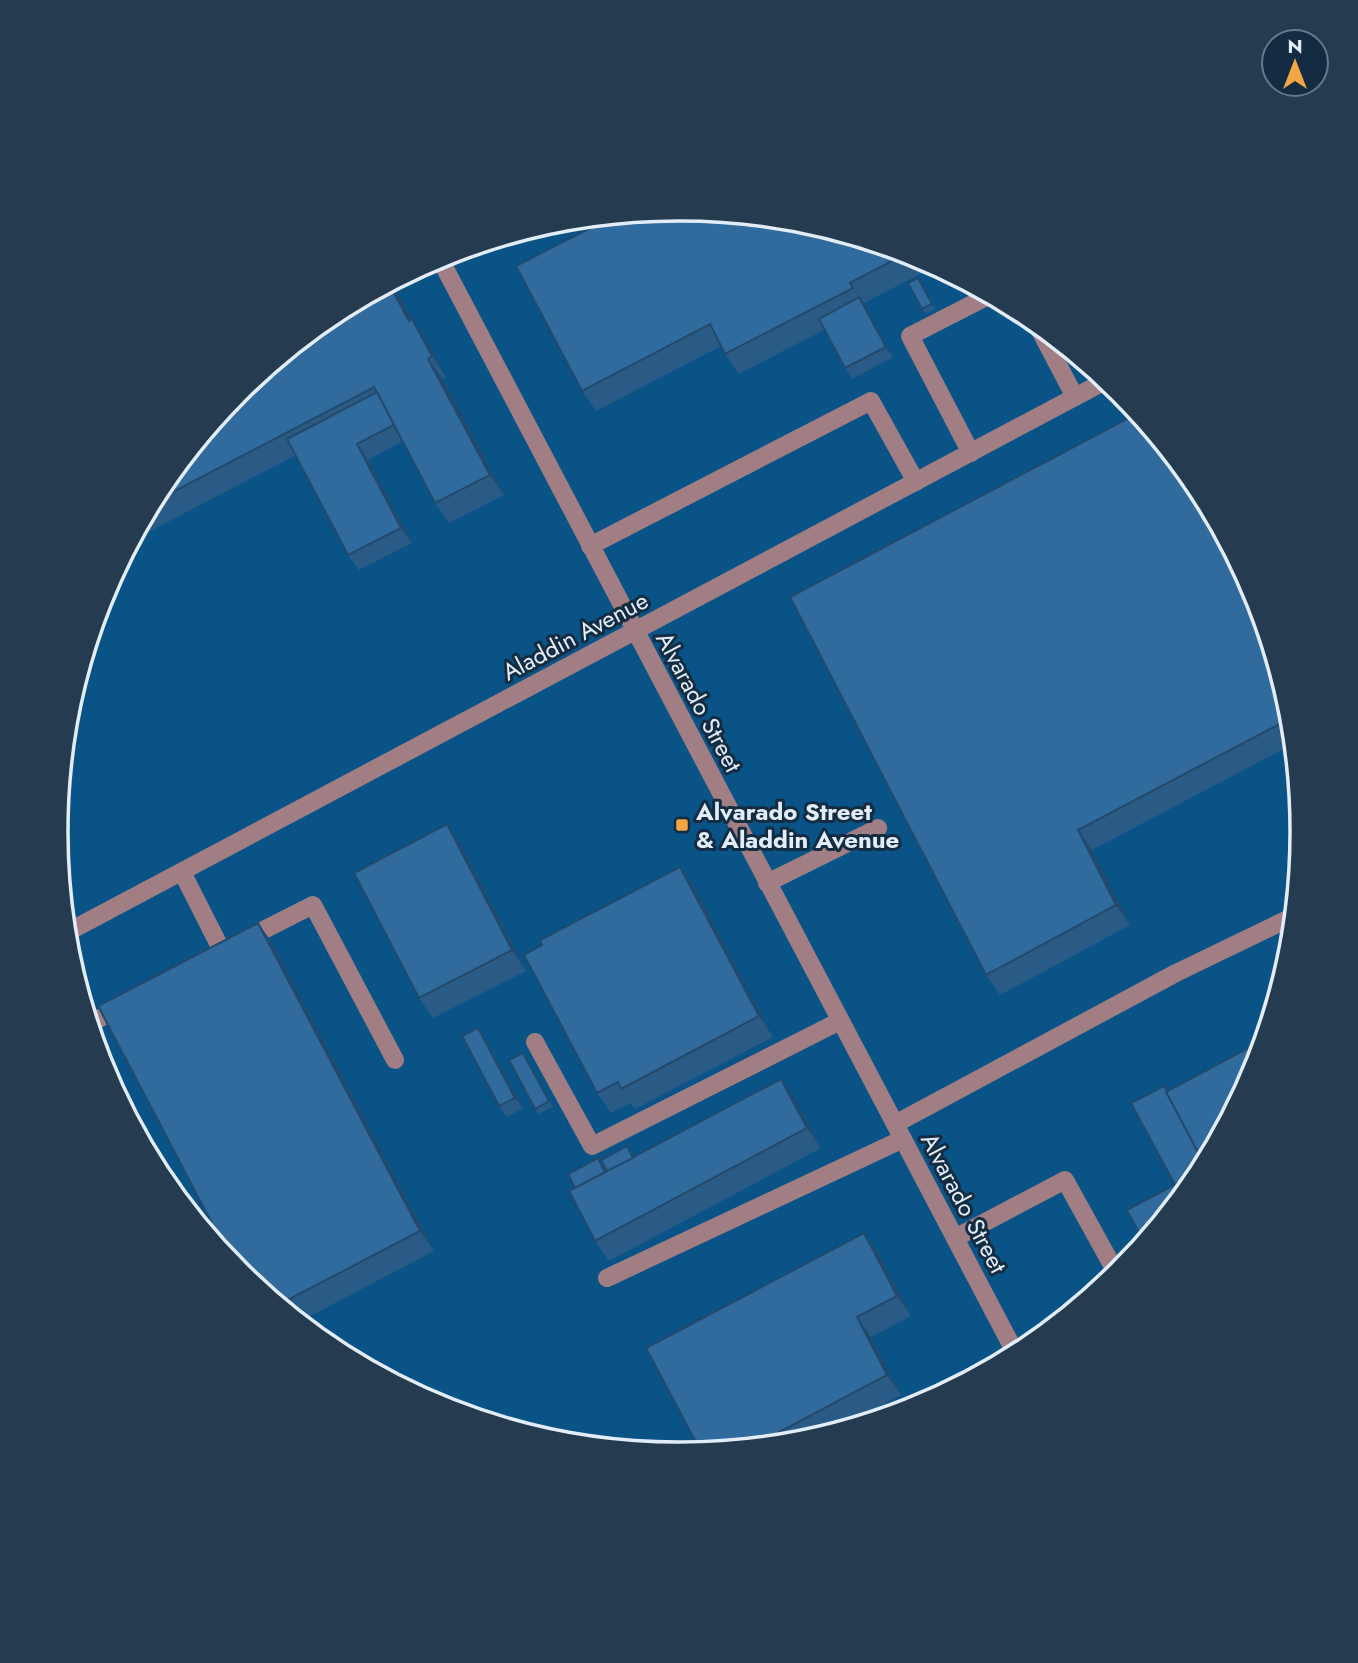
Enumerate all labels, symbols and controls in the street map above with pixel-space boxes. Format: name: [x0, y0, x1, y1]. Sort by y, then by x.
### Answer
north arrow: [1260, 28, 1330, 98]
text: N: [1287, 33, 1303, 60]
street label: Aladdin Avenue: [496, 583, 654, 689]
street label: Alvarado Street: [647, 626, 751, 779]
place label: Alvarado Street & Aladdin Avenue: [695, 794, 899, 857]
marker: Alvarado Street & Aladdin Avenue: [674, 817, 690, 833]
street label: Alvarado Street: [912, 1127, 1016, 1280]

